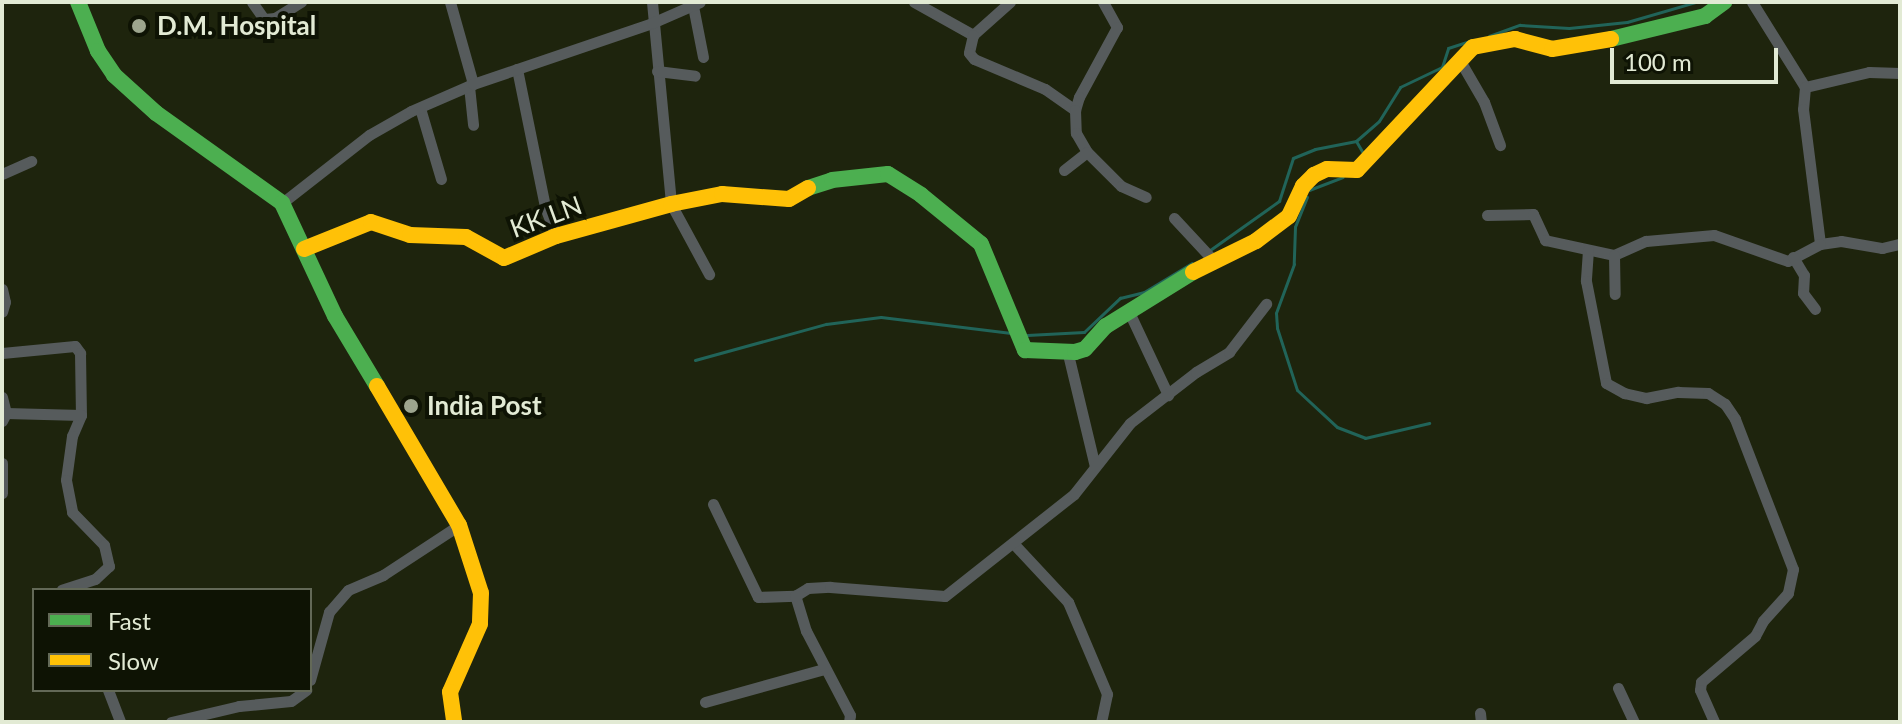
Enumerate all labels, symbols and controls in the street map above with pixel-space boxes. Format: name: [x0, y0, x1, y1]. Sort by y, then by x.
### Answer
place label: D.M. Hospital: [157, 10, 316, 42]
marker: D.M. Hospital: [128, 15, 150, 37]
scale bar: [1614, 32, 1782, 82]
text: 100 m: [1624, 47, 1692, 76]
street label: KK LN: [506, 190, 586, 244]
place label: India Post: [427, 390, 542, 422]
marker: India Post: [402, 397, 420, 415]
legend: [32, 588, 312, 692]
text: Fast: [108, 606, 151, 635]
text: Slow: [108, 646, 159, 675]

